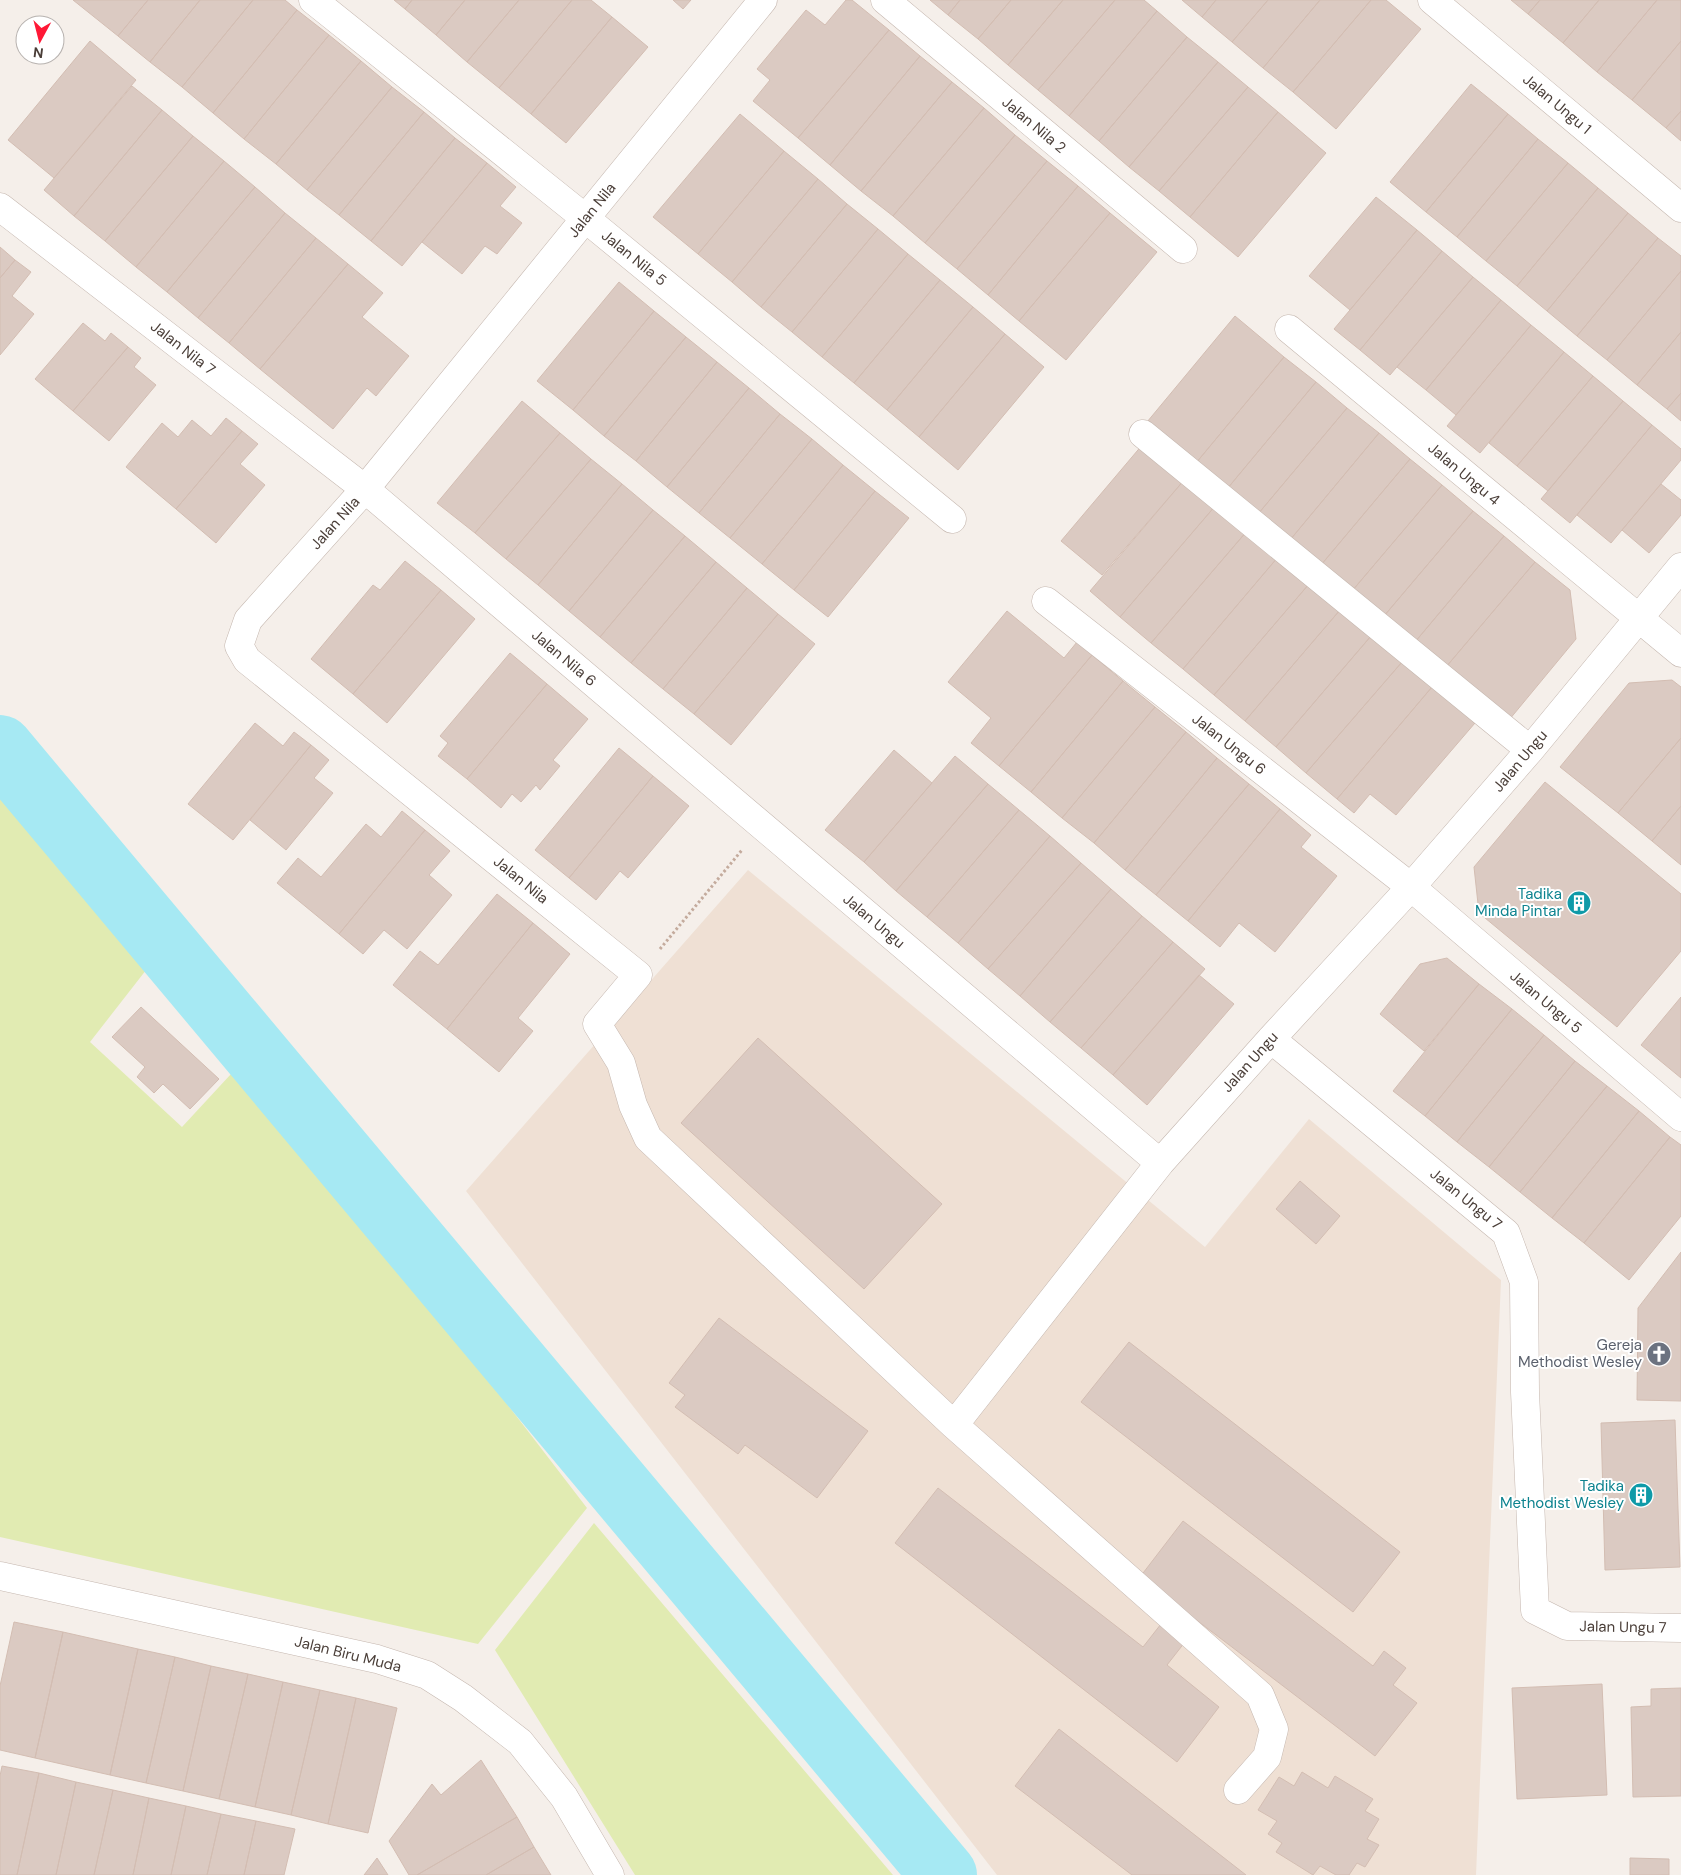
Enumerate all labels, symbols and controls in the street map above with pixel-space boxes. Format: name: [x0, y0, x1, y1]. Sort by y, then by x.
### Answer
north arrow: [15, 15, 65, 65]
text: N: [32, 43, 45, 62]
street label: Jalan Ungu 1: [1518, 69, 1596, 139]
street label: Jalan Nila 2: [998, 92, 1070, 158]
street label: Jalan Nila: [564, 178, 620, 242]
street label: Jalan Nila 5: [597, 226, 671, 290]
street label: Jalan Nila 7: [146, 316, 220, 380]
street label: Jalan Ungu 4: [1424, 438, 1504, 510]
street label: Jalan Nila: [306, 492, 364, 554]
street label: Jalan Nila 6: [527, 625, 601, 691]
street label: Jalan Ungu 6: [1188, 709, 1270, 779]
street label: Jalan Ungu: [1488, 726, 1552, 796]
street label: Jalan Nila: [489, 852, 553, 908]
place label: Tadika Minda Pintar: [1475, 884, 1562, 921]
street label: Jalan Ungu: [839, 889, 909, 953]
building icon: Tadika Minda Pintar: [1566, 890, 1592, 916]
street label: Jalan Ungu 5: [1506, 966, 1586, 1038]
street label: Jalan Ungu: [1217, 1027, 1283, 1097]
street label: Jalan Ungu 7: [1426, 1164, 1506, 1234]
place label: Gereja Methodist Wesley: [1518, 1335, 1643, 1372]
church icon: Gereja Methodist Wesley: [1646, 1341, 1672, 1367]
place label: Tadika Methodist Wesley: [1500, 1476, 1625, 1513]
building icon: Tadika Methodist Wesley: [1628, 1482, 1654, 1508]
street label: Jalan Ungu 7: [1579, 1616, 1667, 1638]
street label: Jalan Biru Muda: [293, 1631, 403, 1677]

